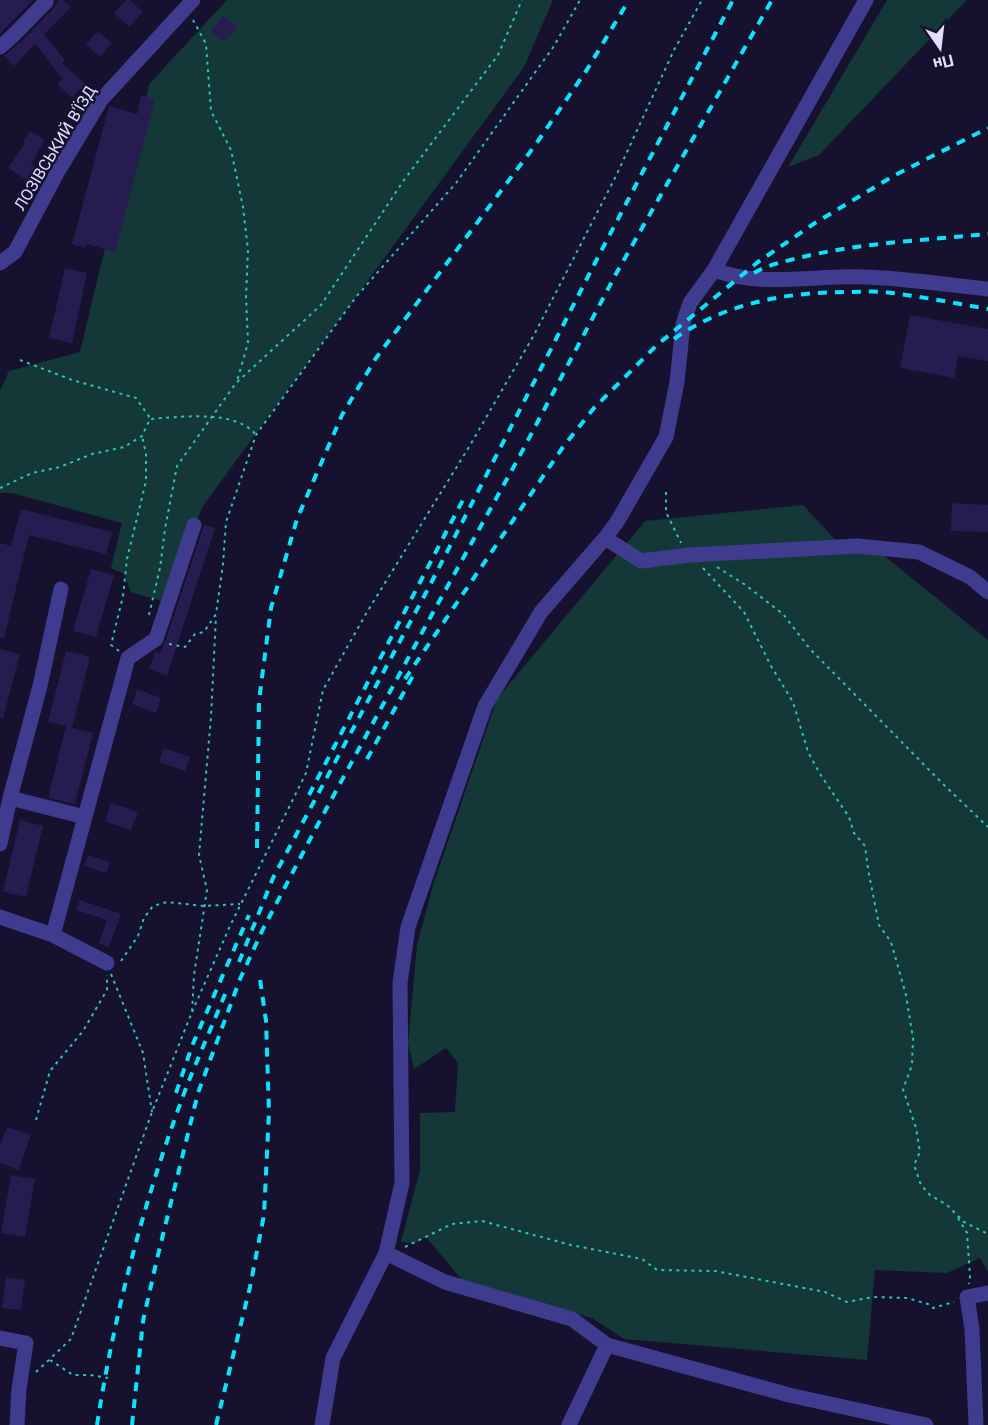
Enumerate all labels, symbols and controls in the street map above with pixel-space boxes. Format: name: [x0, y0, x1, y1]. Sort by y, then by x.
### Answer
north arrow: [910, 18, 970, 78]
text: Пн: [931, 50, 956, 74]
street label: ЛОЗІВСЬКИЙ В'ЇЗД: [10, 82, 100, 214]

